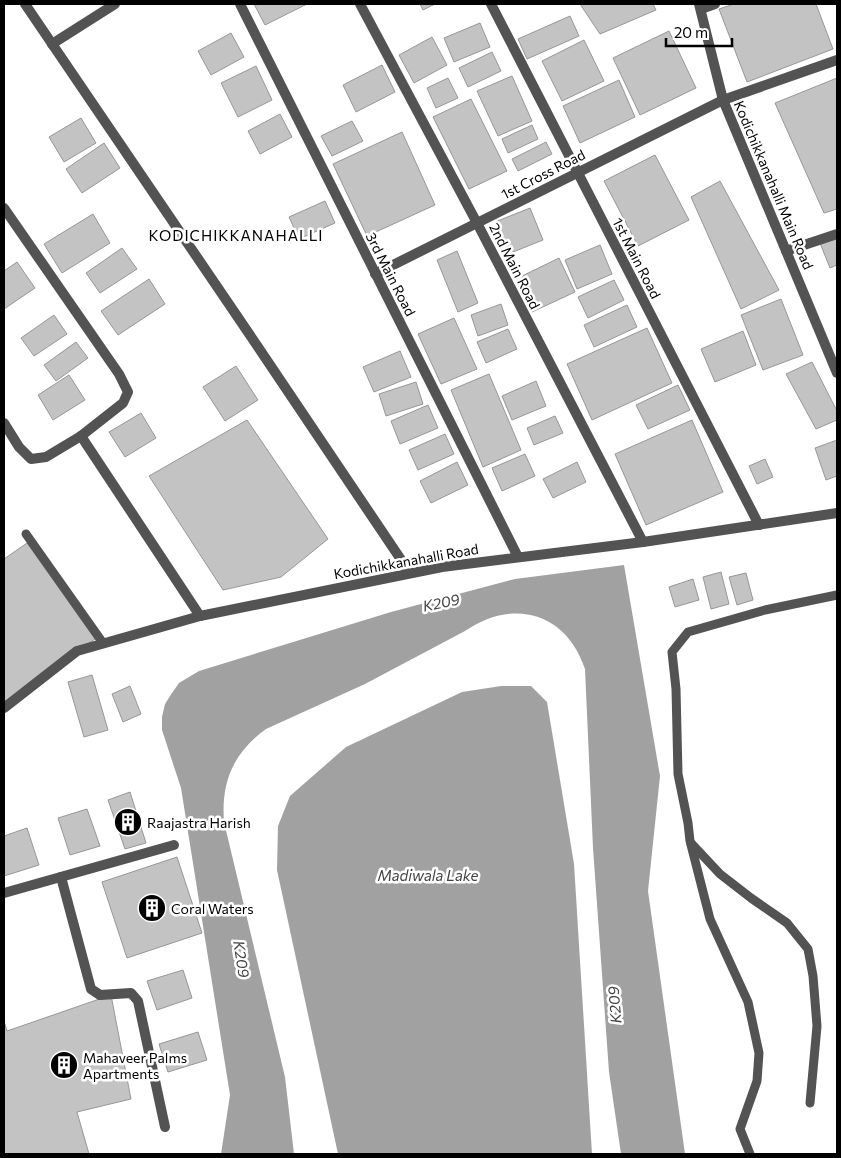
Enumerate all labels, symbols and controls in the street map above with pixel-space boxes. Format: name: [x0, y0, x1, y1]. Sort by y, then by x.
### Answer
scale bar: [666, 15, 732, 47]
text: 20 m: [674, 23, 708, 41]
street label: Kodichikkanahalli Main Road: [731, 98, 817, 272]
street label: 1st Cross Road: [498, 146, 588, 202]
street label: 1st Main Road: [609, 215, 665, 301]
street label: 2nd Main Road: [486, 220, 544, 312]
district label: KODICHIKKANAHALLI: [149, 226, 323, 244]
street label: 3rd Main Road: [363, 229, 419, 319]
street label: Kodichikkanahalli Road: [332, 540, 480, 582]
water label: K209: [421, 589, 461, 615]
building icon: Raajastra Harish: [113, 807, 143, 837]
place label: Raajastra Harish: [147, 814, 251, 831]
water label: Madiwala Lake: [378, 866, 479, 884]
building icon: Coral Waters: [137, 893, 167, 923]
place label: Coral Waters: [171, 900, 254, 917]
water label: K209: [230, 939, 254, 979]
water label: K209: [603, 986, 625, 1024]
place label: Mahaveer Palms Apartments: [83, 1049, 187, 1082]
building icon: Mahaveer Palms Apartments: [49, 1050, 79, 1080]

